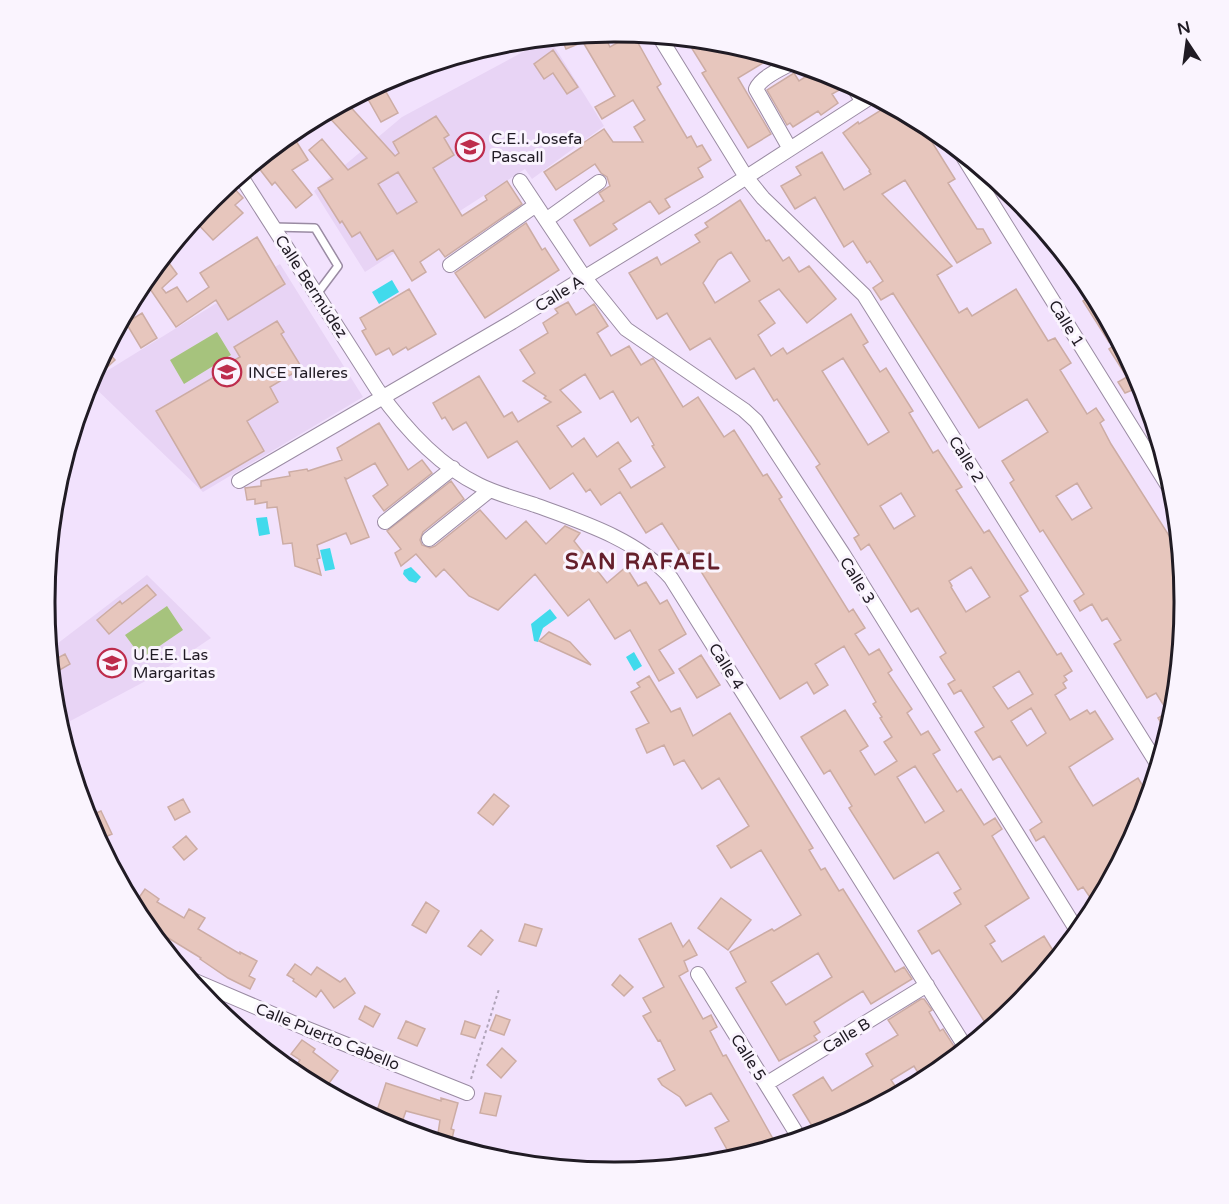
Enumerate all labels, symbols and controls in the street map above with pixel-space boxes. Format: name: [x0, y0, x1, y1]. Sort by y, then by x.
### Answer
north arrow: [1157, 12, 1217, 72]
text: N: [1175, 17, 1192, 40]
place label: C.E.I. Josefa Pascall: [491, 129, 582, 167]
school or university icon: C.E.I. Josefa Pascall: [454, 131, 486, 163]
street label: Calle Bermúdez: [270, 231, 352, 342]
street label: Calle A: [532, 271, 587, 316]
street label: Calle 1: [1044, 296, 1088, 351]
school or university icon: INCE Talleres: [211, 356, 243, 388]
place label: INCE Talleres: [248, 363, 348, 383]
street label: Calle 2: [944, 432, 988, 487]
district label: SAN RAFAEL: [565, 549, 721, 575]
street label: Calle 3: [835, 553, 879, 608]
street label: Calle 4: [704, 639, 748, 694]
place label: U.E.E. Las Margaritas: [133, 645, 215, 683]
school or university icon: U.E.E. Las Margaritas: [96, 647, 128, 679]
street label: Calle Puerto Cabello: [253, 999, 403, 1075]
street label: Calle B: [819, 1014, 874, 1058]
street label: Calle 5: [726, 1030, 770, 1085]

